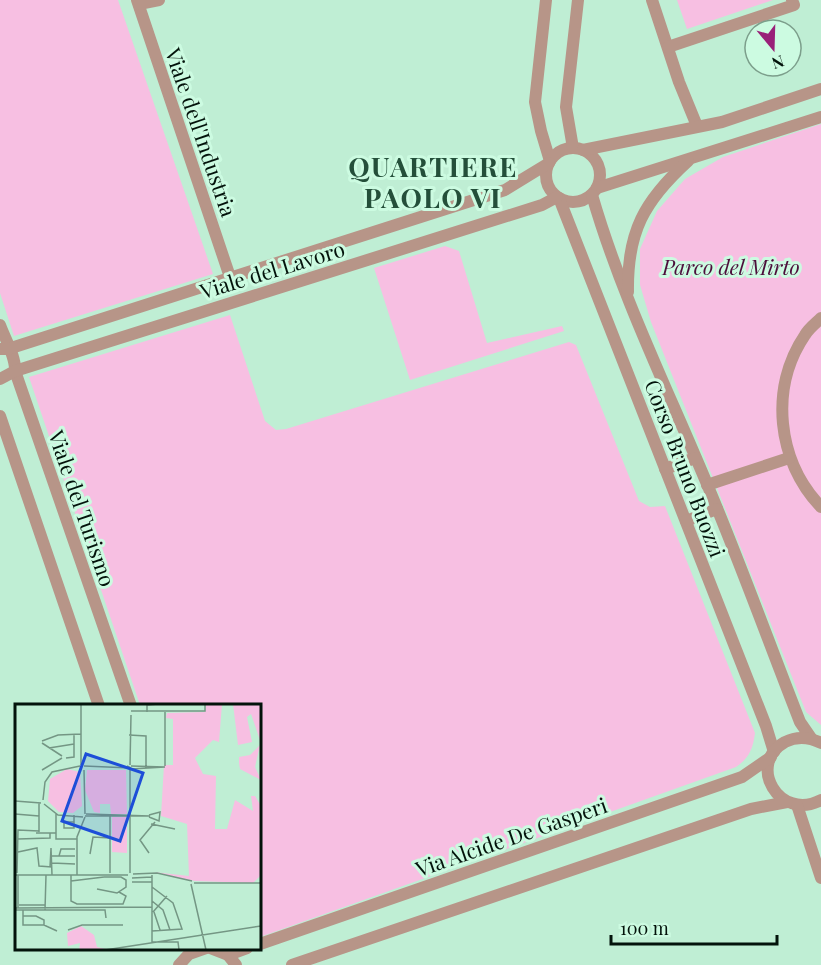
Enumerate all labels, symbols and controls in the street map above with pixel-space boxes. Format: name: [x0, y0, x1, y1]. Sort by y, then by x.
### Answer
north arrow: [743, 18, 803, 78]
street label: Viale dell'Industria: [160, 43, 244, 221]
text: N: [769, 51, 787, 75]
district label: QUARTIERE PAOLO VI: [348, 148, 518, 215]
street label: Viale del Lavoro: [195, 234, 348, 305]
park label: Parco del Mirto: [661, 252, 800, 280]
street label: Corso Bruno Buozzi: [639, 375, 733, 561]
street label: Viale del Turismo: [43, 425, 123, 590]
inset map: [15, 704, 261, 950]
street label: Via Alcide De Gasperi: [411, 790, 611, 882]
scale bar: [611, 908, 778, 946]
text: 100 m: [620, 916, 669, 940]

